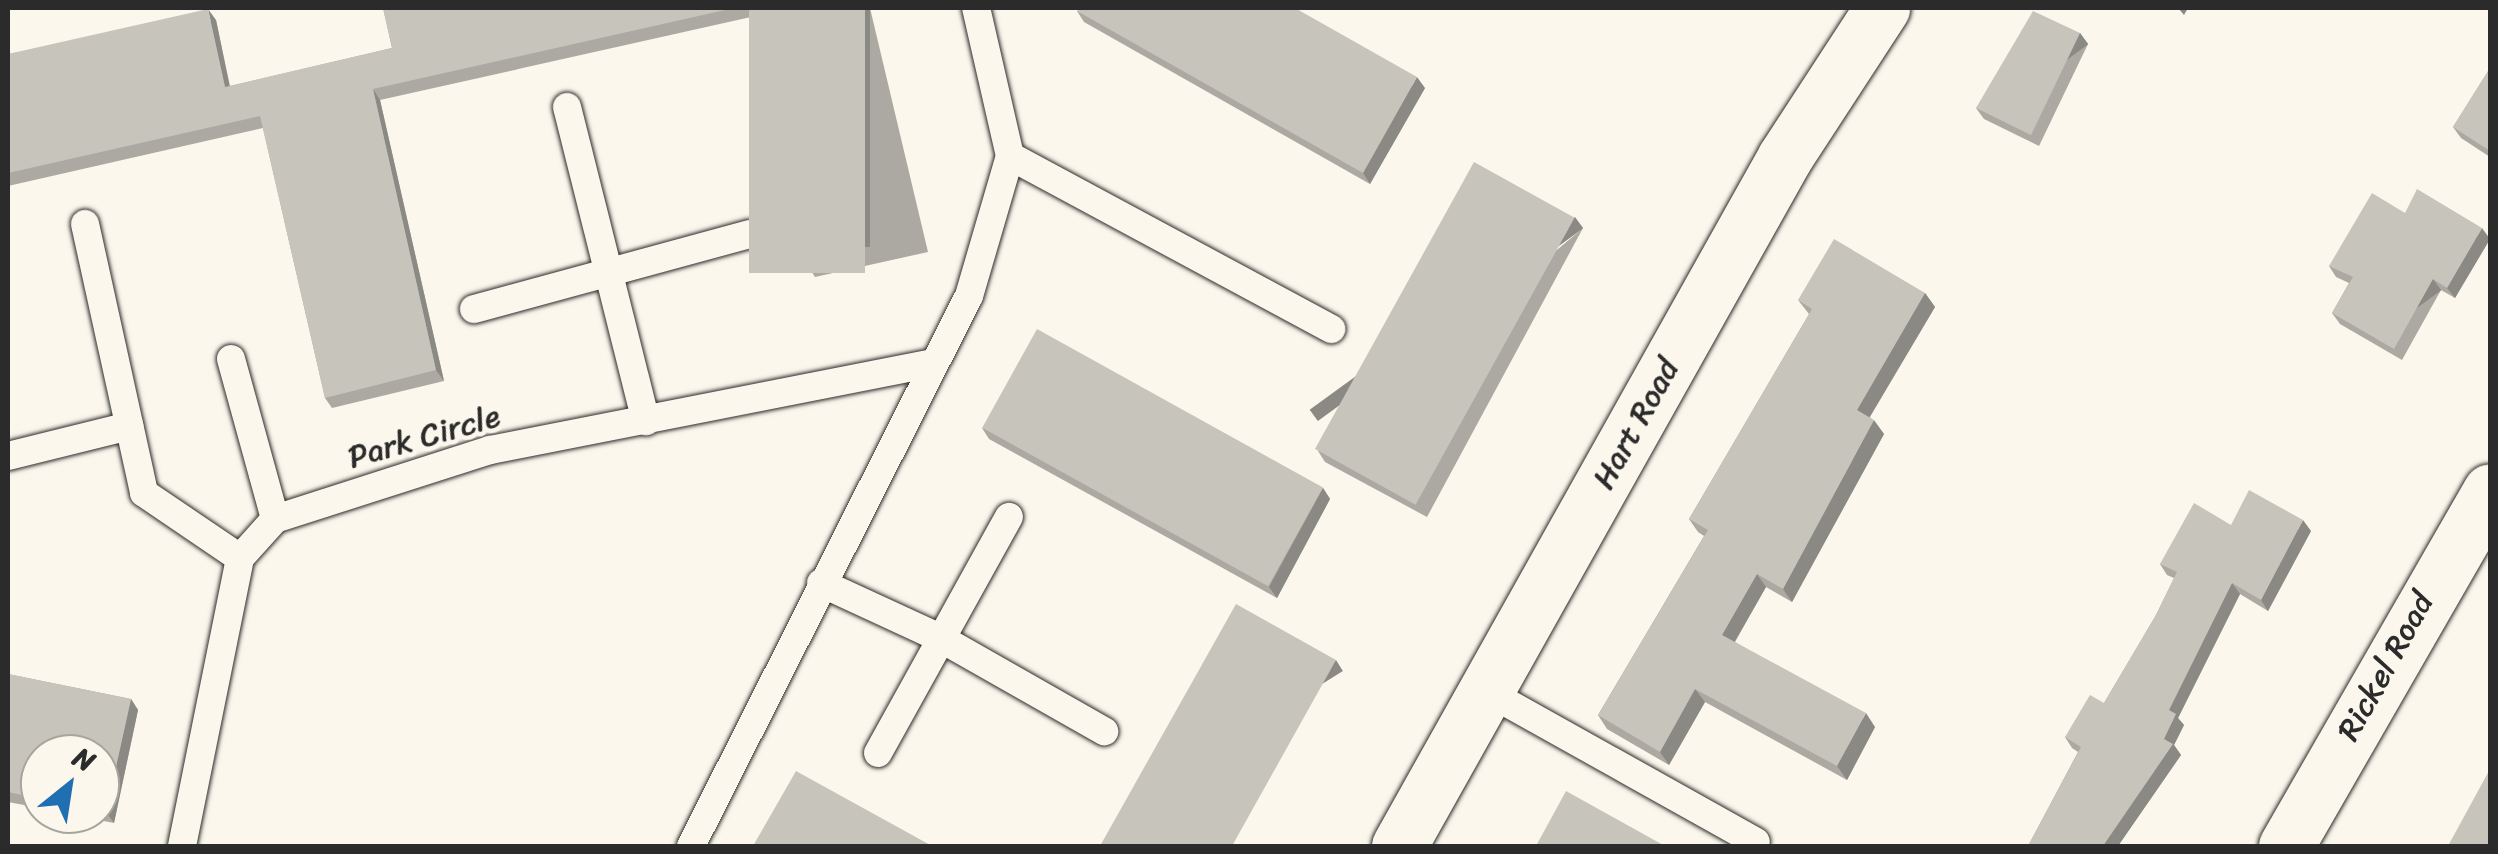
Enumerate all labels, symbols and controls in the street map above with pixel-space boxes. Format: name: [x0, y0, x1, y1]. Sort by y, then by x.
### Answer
street label: Hart Road: [1585, 352, 1687, 496]
street label: Park Circle: [343, 397, 505, 477]
street label: Rickel Road: [2330, 586, 2442, 748]
text: N: [64, 733, 105, 785]
north arrow: [20, 734, 120, 834]

